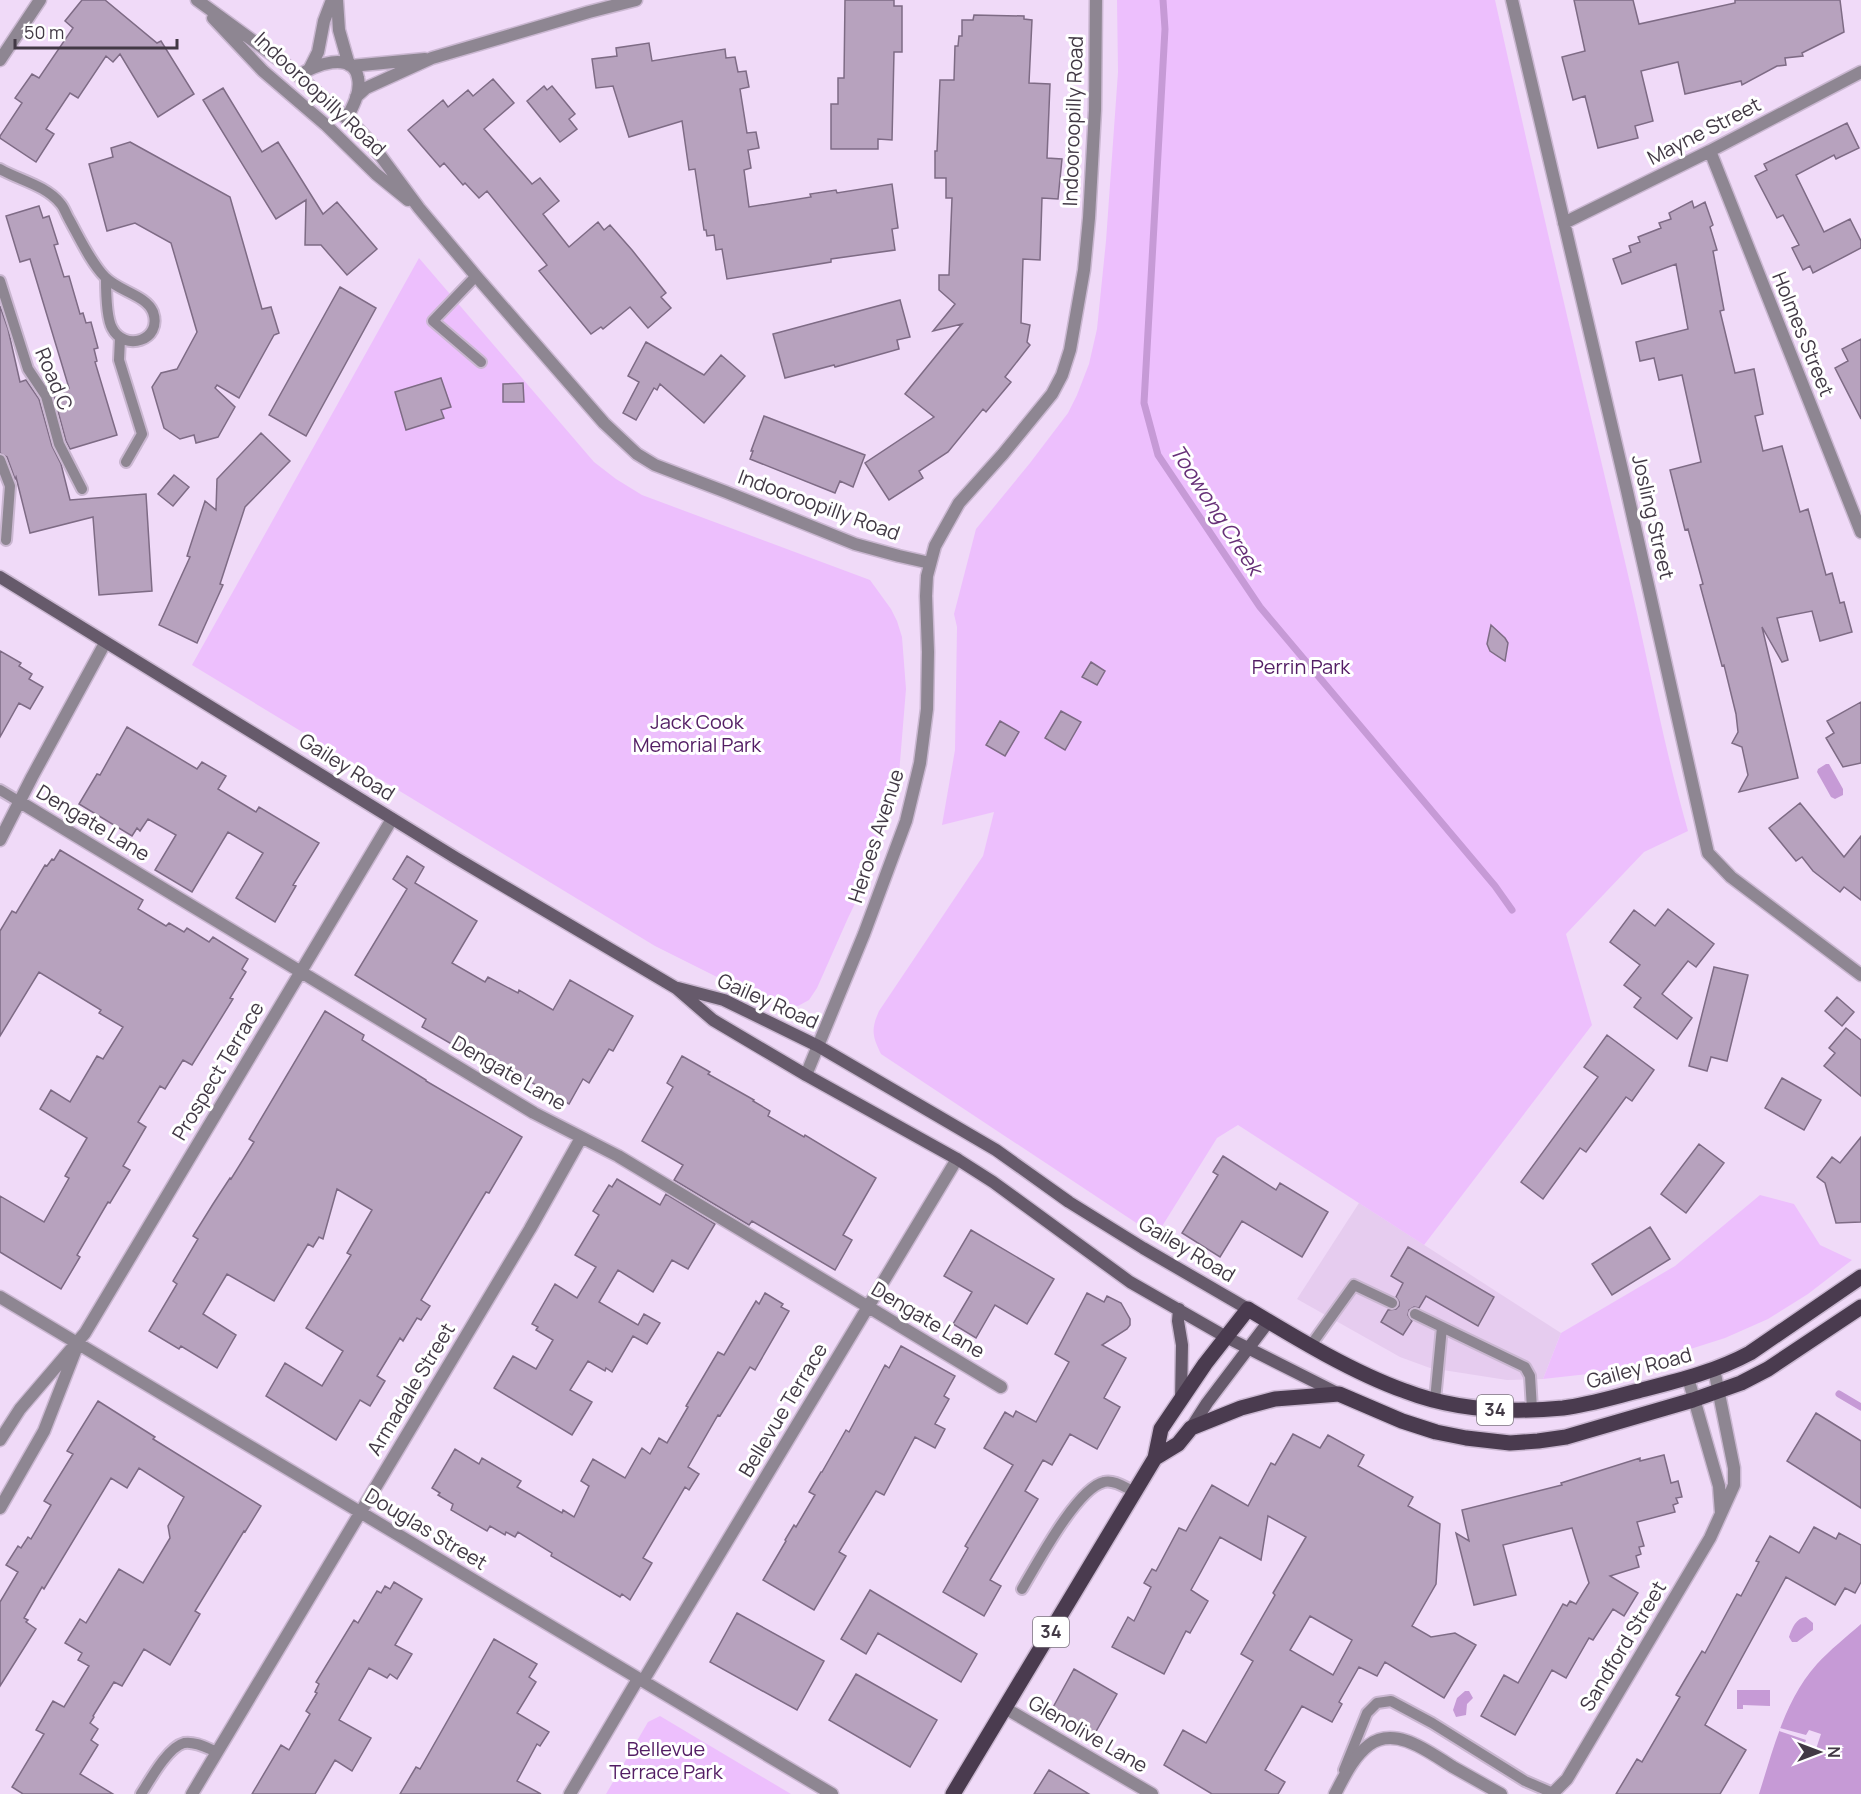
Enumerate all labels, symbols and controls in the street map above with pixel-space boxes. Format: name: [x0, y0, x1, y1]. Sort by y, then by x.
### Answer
scale bar: [15, 12, 177, 50]
text: 50 m: [24, 20, 64, 44]
street label: Indooroopilly Road: [249, 26, 392, 162]
street label: Indooroopilly Road: [1056, 35, 1089, 207]
street label: Mayne Street: [1642, 90, 1765, 171]
street label: Holmes Street: [1766, 268, 1841, 400]
street label: Road C: [29, 343, 80, 414]
water label: Toowong Creek: [1164, 439, 1271, 582]
street label: Josling Street: [1626, 452, 1681, 582]
street label: Indooroopilly Road: [734, 463, 904, 546]
park label: Perrin Park: [1252, 653, 1351, 680]
park label: Jack Cook Memorial Park: [633, 708, 762, 758]
street label: Gailey Road: [294, 727, 400, 807]
street label: Heroes Avenue: [841, 766, 910, 906]
street label: Dengate Lane: [32, 778, 155, 867]
street label: Gailey Road: [713, 966, 823, 1035]
street label: Prospect Terrace: [165, 996, 270, 1145]
street label: Dengate Lane: [447, 1029, 571, 1116]
street label: Gailey Road: [1134, 1209, 1240, 1288]
street label: Dengate Lane: [867, 1275, 990, 1364]
street label: Armadale Street: [360, 1317, 461, 1460]
street label: Bellevue Terrace: [732, 1338, 833, 1482]
street label: Gailey Road: [1583, 1341, 1695, 1395]
road number: 34: [1477, 1395, 1513, 1425]
street label: Douglas Street: [360, 1481, 492, 1576]
street label: Sandford Street: [1573, 1576, 1672, 1716]
road number: 34: [1033, 1617, 1069, 1647]
street label: Glenolive Lane: [1024, 1689, 1153, 1779]
north arrow: [1789, 1722, 1849, 1782]
park label: Bellevue Terrace Park: [609, 1735, 724, 1785]
text: N: [1823, 1746, 1845, 1758]

